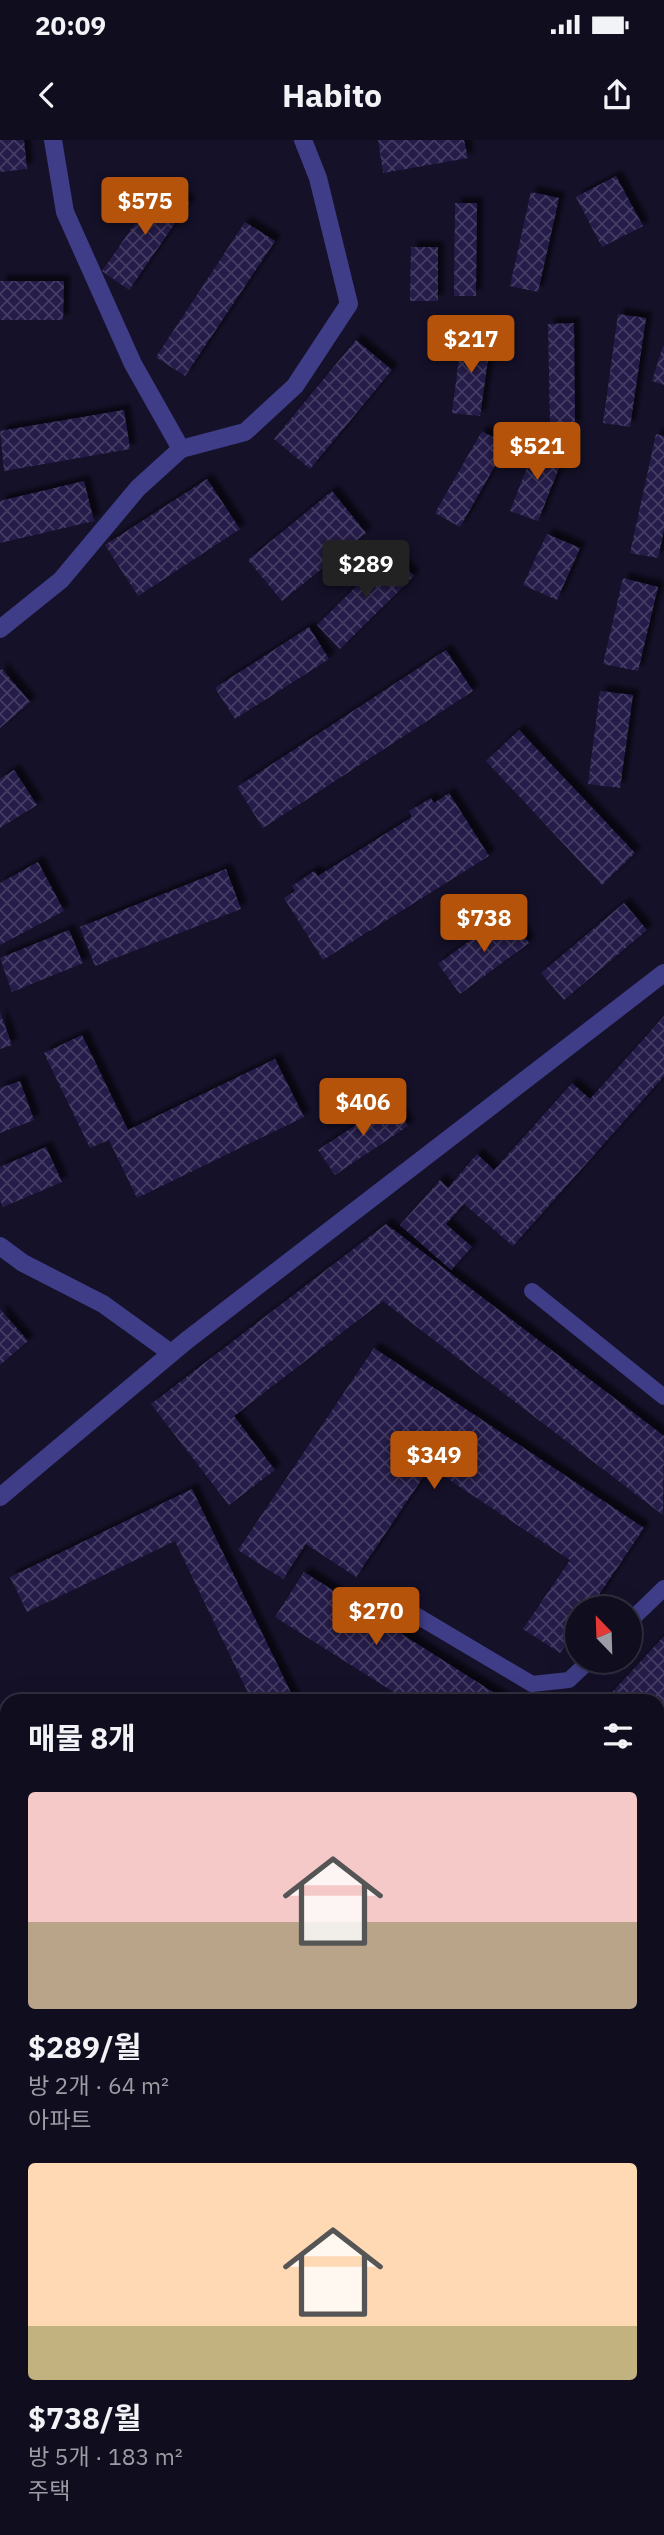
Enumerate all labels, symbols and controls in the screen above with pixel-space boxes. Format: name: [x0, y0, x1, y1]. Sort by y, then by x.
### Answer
text: 20:09: [35, 8, 106, 42]
text: Habito: [282, 74, 382, 116]
icon: back: [28, 76, 66, 114]
icon: share: [598, 76, 636, 114]
pin: $575: [104, 178, 186, 237]
text: $575: [117, 185, 173, 215]
pin: $217: [430, 316, 512, 375]
text: $217: [443, 323, 499, 353]
pin: $521: [496, 422, 578, 482]
text: $521: [509, 430, 565, 460]
pin: $289: [325, 540, 407, 600]
text: $289: [338, 548, 394, 578]
pin: $738: [443, 894, 525, 954]
text: $738: [456, 902, 512, 932]
pin: $406: [322, 1079, 404, 1138]
text: $406: [335, 1086, 391, 1116]
pin: $349: [393, 1432, 475, 1491]
text: $349: [406, 1439, 462, 1469]
pin: $270: [335, 1588, 417, 1647]
text: $270: [348, 1595, 404, 1625]
north arrow: [565, 1596, 642, 1673]
map controls: [565, 1596, 642, 1673]
icon: filters: [599, 1717, 637, 1755]
text: 매물 8개: [28, 1718, 136, 1757]
icon: home: [270, 1838, 396, 1964]
text: $289/월: [28, 2027, 141, 2066]
text: 방 2개 · 64 m²: [28, 2070, 169, 2100]
text: 아파트: [28, 2104, 91, 2134]
icon: home: [270, 2209, 396, 2335]
text: $738/월: [28, 2398, 141, 2437]
text: 방 5개 · 183 m²: [28, 2441, 183, 2471]
text: 주택: [28, 2475, 70, 2505]

